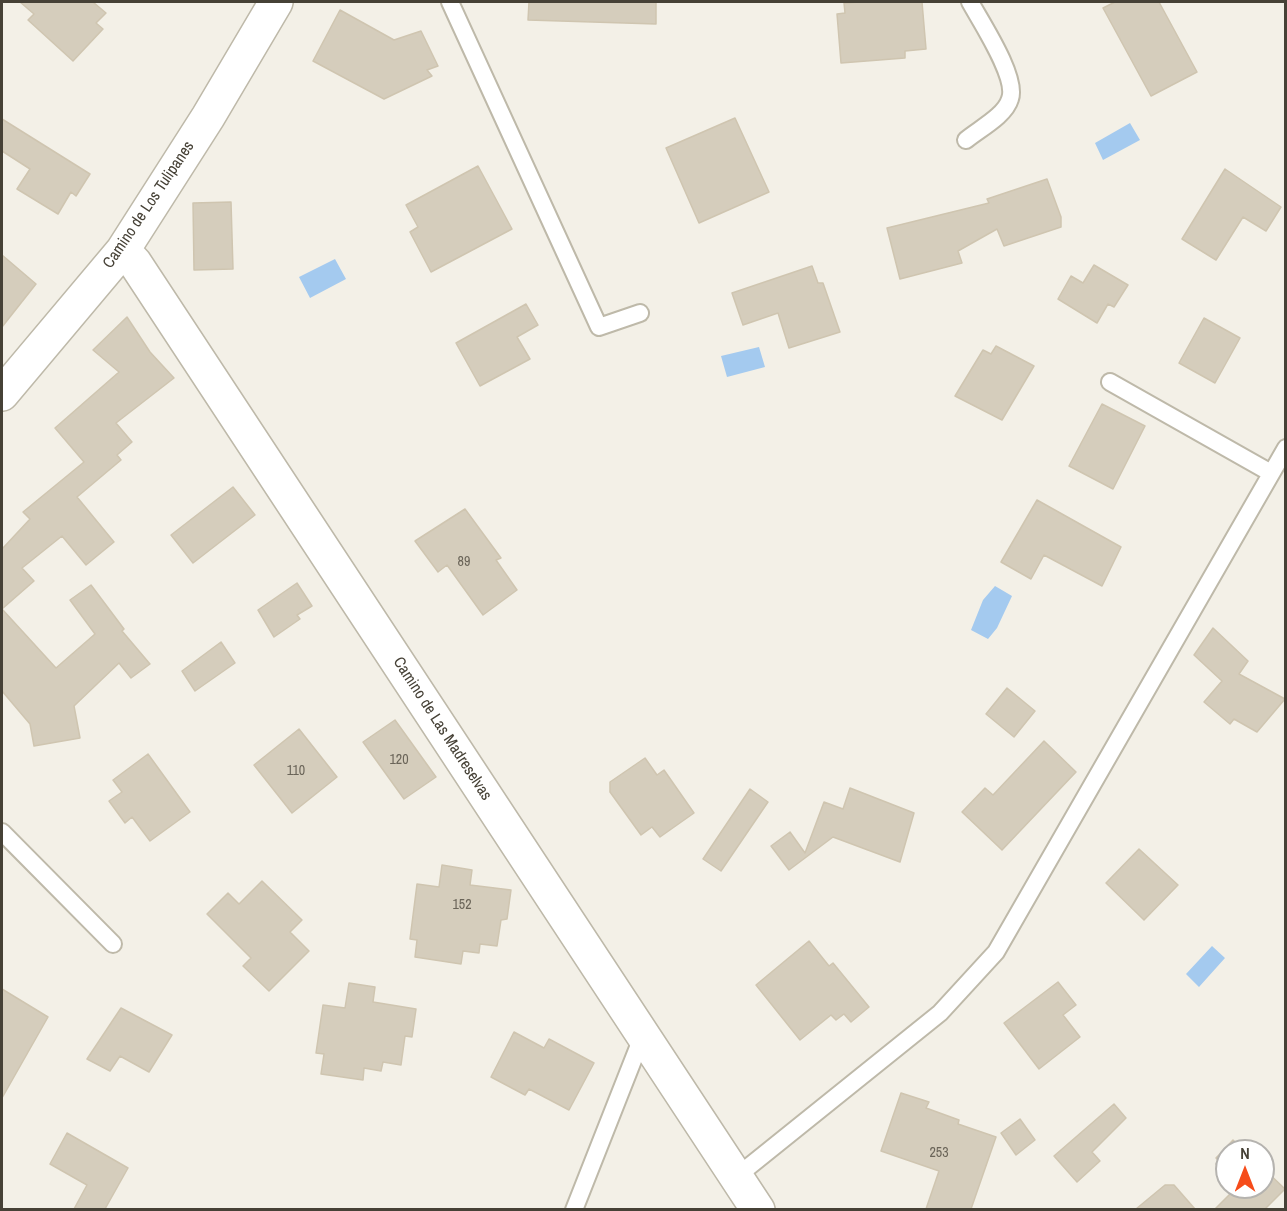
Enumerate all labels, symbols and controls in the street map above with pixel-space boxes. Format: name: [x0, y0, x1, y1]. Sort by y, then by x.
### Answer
street label: Camino de Los Tulipanes: [99, 138, 199, 272]
house number: 89: [458, 554, 470, 570]
street label: Camino de Las Madreselvas: [388, 654, 496, 804]
house number: 120: [389, 752, 409, 768]
house number: 110: [287, 763, 305, 779]
house number: 152: [452, 897, 472, 913]
north arrow: [1215, 1139, 1275, 1199]
text: N: [1240, 1142, 1250, 1164]
house number: 253: [929, 1145, 949, 1161]

